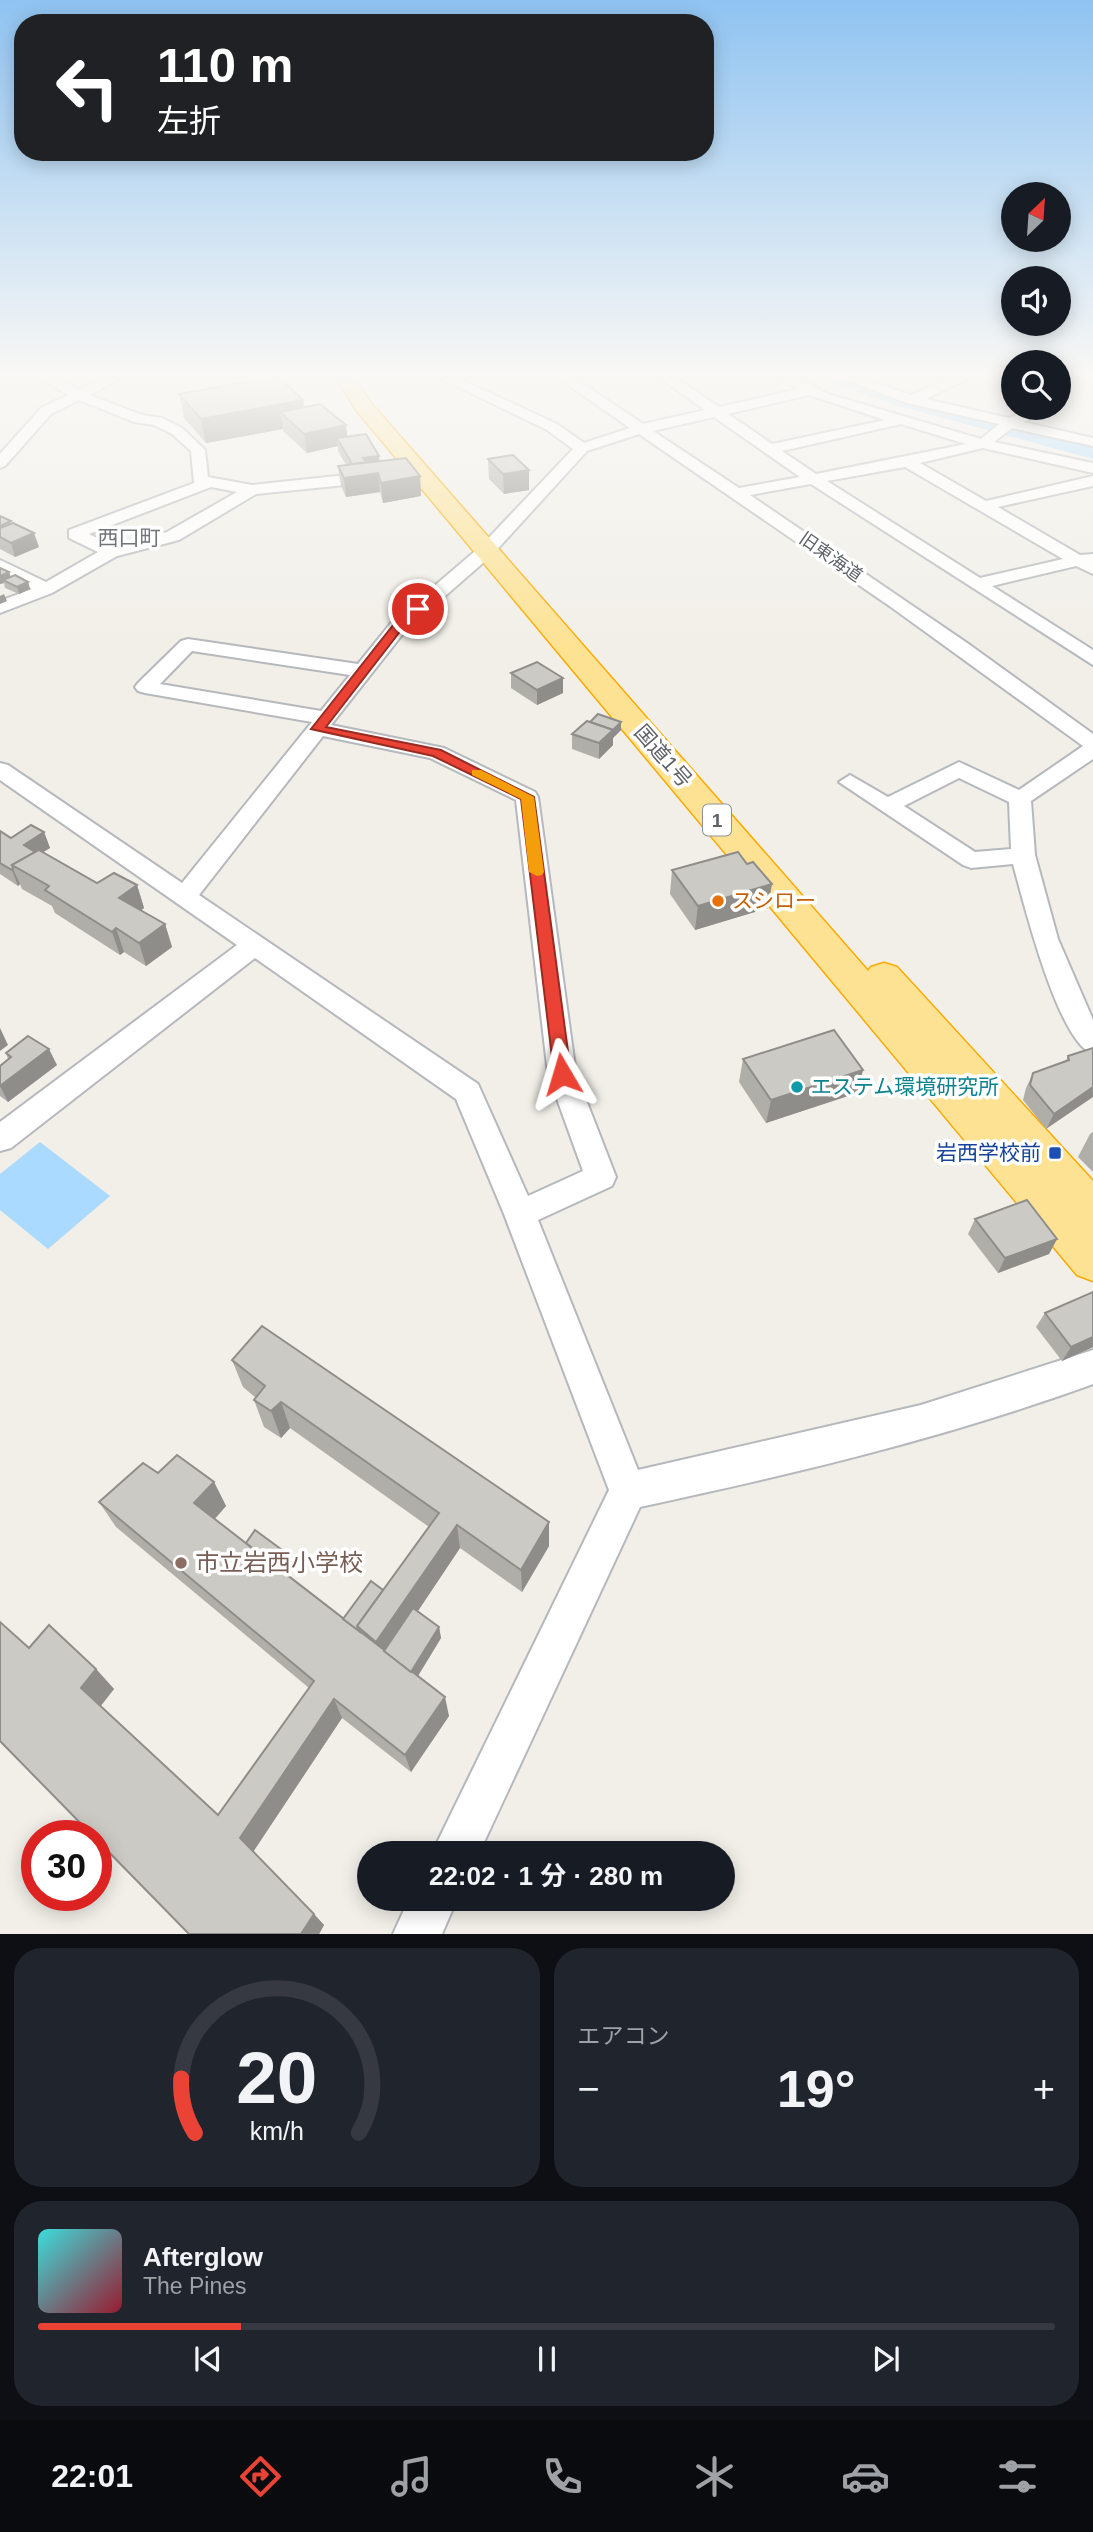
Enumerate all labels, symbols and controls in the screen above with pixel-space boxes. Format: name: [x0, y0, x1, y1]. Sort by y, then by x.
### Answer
text: 110 m: [157, 38, 293, 92]
icon: left: [42, 42, 133, 133]
text: 左折: [157, 103, 221, 139]
north arrow: [1001, 182, 1071, 252]
map controls: [1001, 182, 1071, 420]
button: sound: [1001, 266, 1071, 336]
button: search: [1001, 350, 1071, 420]
district label: 西口町: [98, 526, 161, 549]
street label: 旧東海道: [796, 528, 866, 586]
pin: [388, 579, 448, 639]
icon: arrive: [399, 590, 437, 628]
street label: 国道1号: [630, 720, 697, 791]
road number: 1: [703, 804, 731, 835]
place label: スシロー: [732, 889, 816, 912]
marker: スシロー: [710, 893, 726, 909]
position arrow: [525, 1037, 599, 1111]
place label: エステム環境研究所: [811, 1075, 999, 1098]
marker: エステム環境研究所: [789, 1079, 805, 1095]
place label: 岩西学校前: [936, 1141, 1041, 1164]
marker: 岩西学校前: [1047, 1145, 1063, 1161]
place label: 市立岩西小学校: [195, 1549, 363, 1576]
marker: 市立岩西小学校: [173, 1555, 189, 1571]
speed limit sign: 30: [21, 1820, 112, 1911]
text: 22:02 · 1 分 · 280 m: [429, 1861, 663, 1891]
text: エアコン: [578, 2023, 670, 2049]
text: 20: [236, 2038, 317, 2119]
text: 19°: [777, 2060, 856, 2118]
text: −: [578, 2068, 600, 2110]
text: +: [1033, 2068, 1055, 2110]
text: km/h: [250, 2117, 304, 2145]
text: Afterglow: [143, 2242, 263, 2272]
text: The Pines: [143, 2273, 247, 2299]
icon: previous: [189, 2340, 227, 2378]
icon: pause: [528, 2340, 566, 2378]
icon: next: [867, 2340, 905, 2378]
icon: directions: [236, 2452, 285, 2501]
icon: music: [387, 2452, 436, 2501]
icon: phone: [538, 2452, 587, 2501]
icon: climate: [690, 2452, 739, 2501]
icon: car: [841, 2452, 890, 2501]
icon: filters: [993, 2452, 1042, 2501]
text: 22:01: [51, 2458, 133, 2494]

